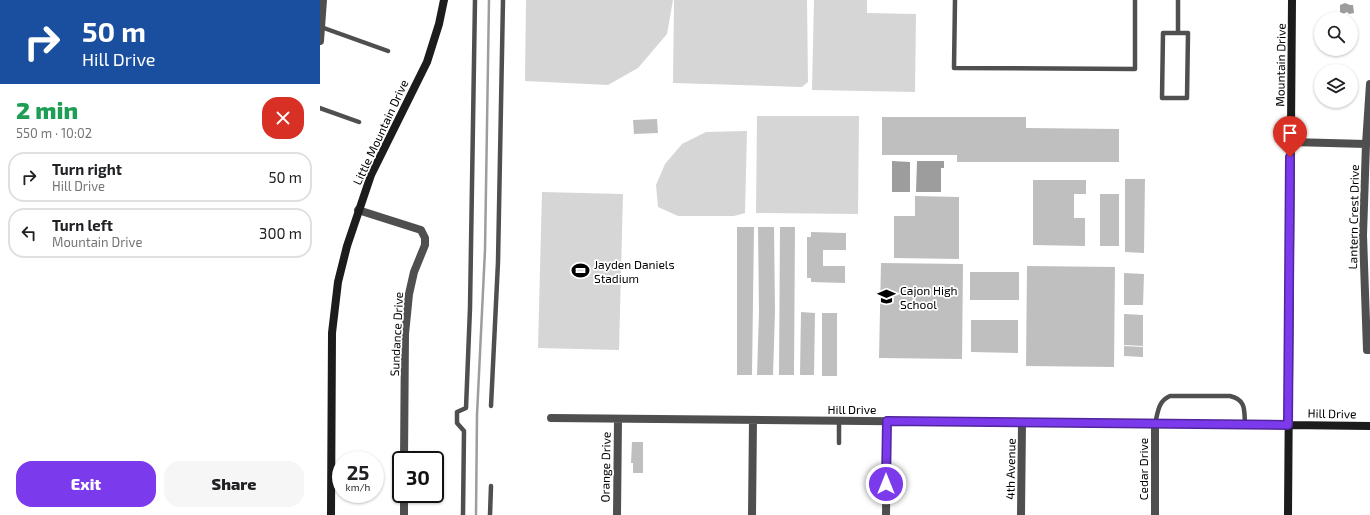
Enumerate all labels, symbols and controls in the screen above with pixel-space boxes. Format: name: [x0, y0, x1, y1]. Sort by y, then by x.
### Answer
map controls: [1314, 12, 1358, 108]
button: search: [1314, 12, 1358, 56]
text: 50 m: [82, 14, 146, 48]
icon: right: [16, 16, 68, 68]
street label: Mountain Drive: [1272, 23, 1288, 107]
text: Hill Drive: [82, 48, 155, 70]
button: layers: [1314, 64, 1358, 108]
street label: Little Mountain Drive: [349, 77, 411, 187]
text: 2 min: [16, 95, 78, 124]
button: close: [262, 97, 304, 139]
pin: [1273, 116, 1307, 157]
icon: arrive: [1279, 122, 1301, 144]
text: 550 m · 10:02: [16, 125, 92, 141]
text: Turn right: [52, 160, 122, 178]
street label: Lantern Crest Drive: [1345, 164, 1361, 270]
icon: right: [18, 166, 40, 188]
text: 50 m: [268, 168, 302, 186]
text: Hill Drive: [52, 178, 105, 194]
text: Turn left: [52, 216, 113, 234]
icon: left: [18, 222, 40, 244]
text: 300 m: [259, 224, 302, 242]
text: Mountain Drive: [52, 234, 142, 250]
place label: Jayden Daniels Stadium: [594, 257, 675, 285]
sports icon: Jayden Daniels Stadium: [571, 261, 591, 281]
place label: Cajon High School: [900, 283, 958, 311]
school or university icon: Cajon High School: [877, 287, 897, 307]
street label: Sundance Drive: [387, 292, 405, 376]
street label: Hill Drive: [828, 402, 876, 416]
street label: Hill Drive: [1307, 406, 1357, 420]
street label: Orange Drive: [597, 432, 613, 502]
street label: 4th Avenue: [1002, 438, 1018, 500]
street label: Cedar Drive: [1136, 438, 1150, 500]
speed limit sign: 30: [392, 451, 444, 503]
text: 25: [347, 460, 369, 484]
button: Exit: [16, 461, 156, 507]
button: Share: [164, 461, 304, 507]
position arrow: [865, 463, 907, 505]
text: km/h: [346, 481, 370, 493]

